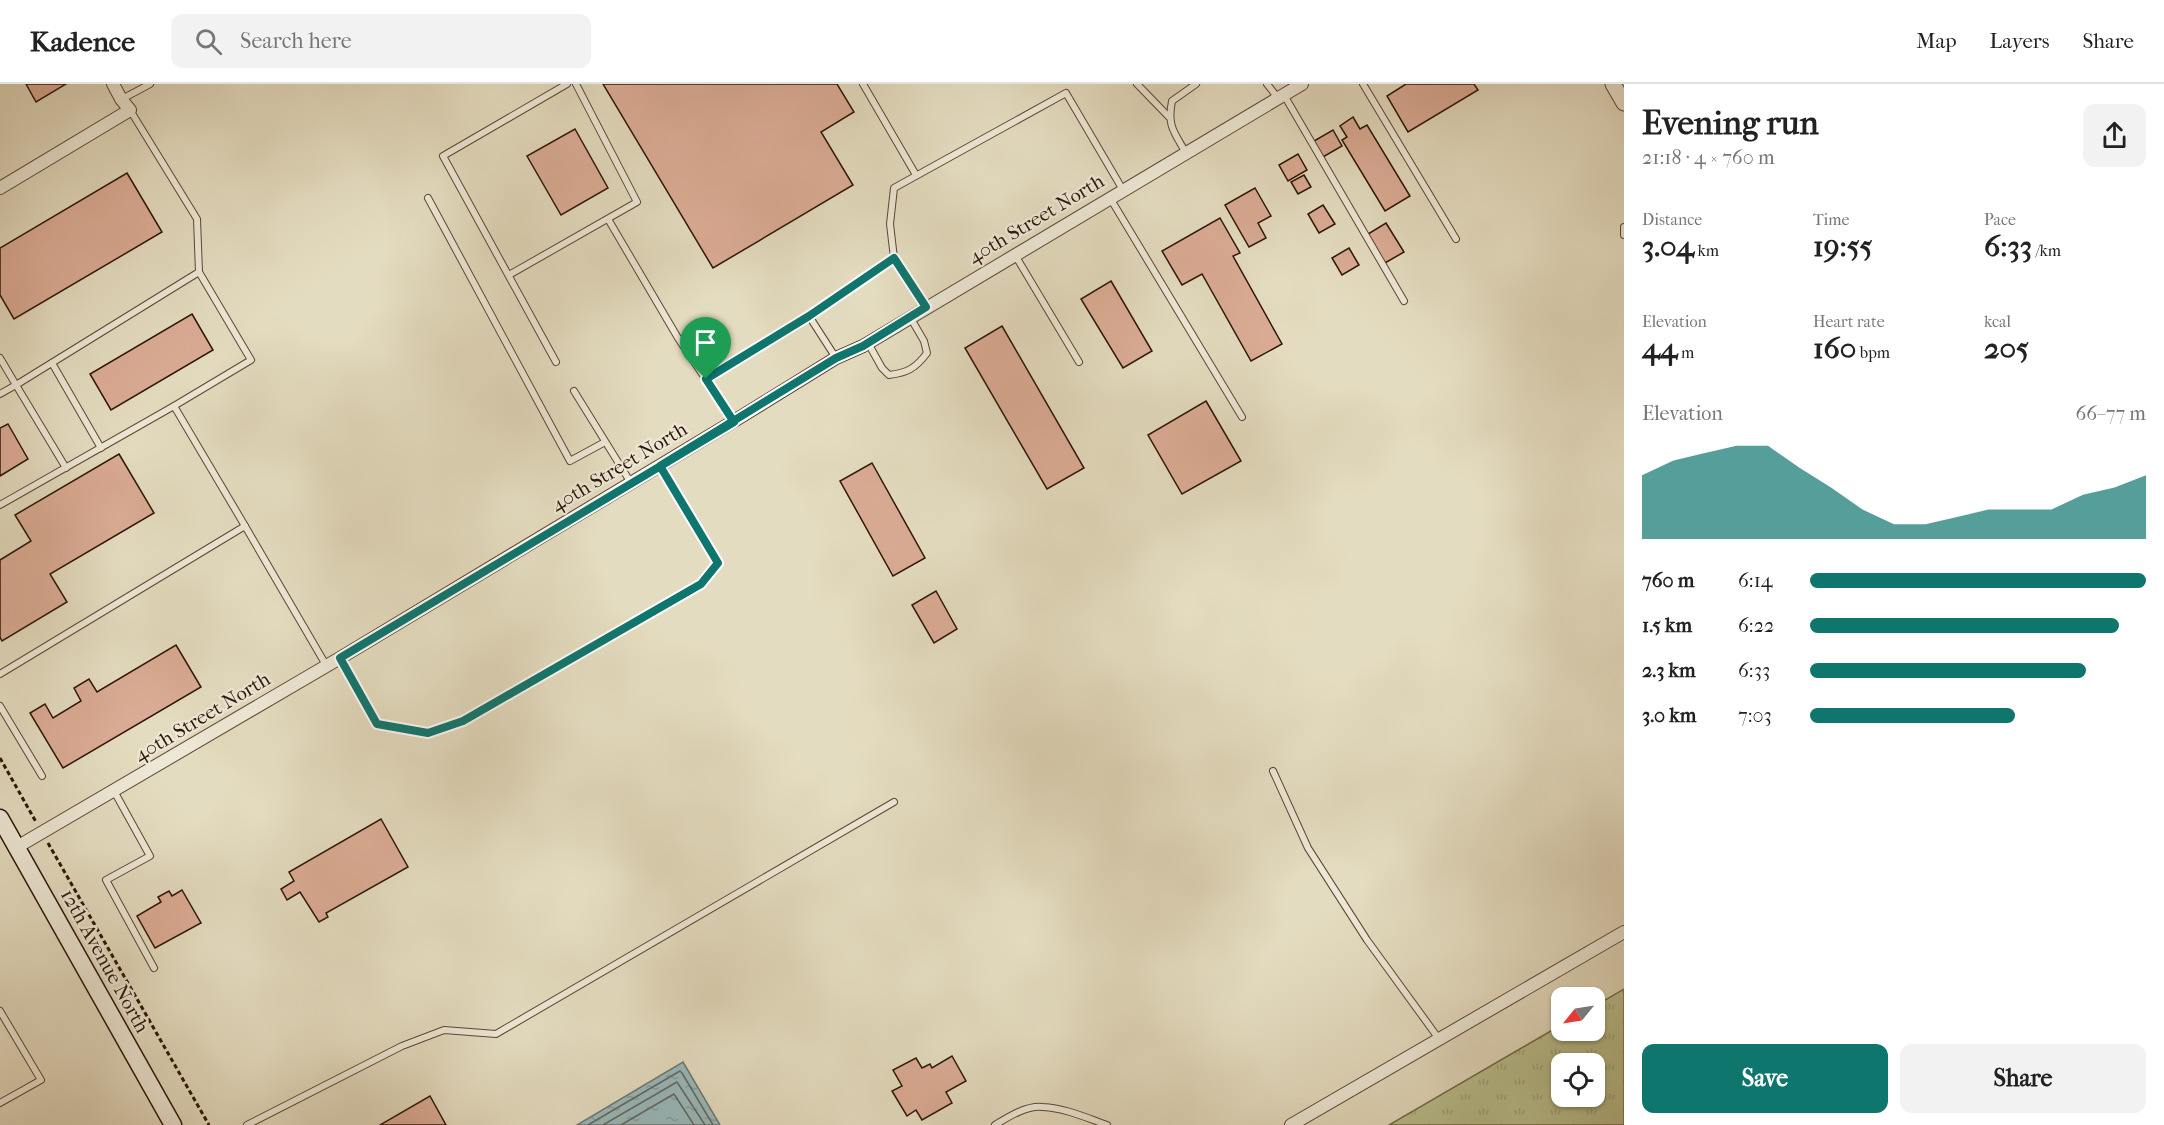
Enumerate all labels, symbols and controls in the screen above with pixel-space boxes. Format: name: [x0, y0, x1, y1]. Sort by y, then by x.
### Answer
search box: [171, 14, 591, 68]
text: Kadence: [30, 25, 135, 58]
icon: search: [192, 25, 225, 58]
text: Search here: [240, 28, 352, 54]
text: Map: [1916, 29, 1957, 53]
text: Layers: [1990, 29, 2049, 53]
text: Share: [2082, 29, 2134, 53]
text: Evening run: [1642, 104, 1819, 143]
button: share: [2083, 104, 2146, 167]
text: 21:18 · 4 × 760 m: [1642, 146, 1775, 169]
street label: 40th Street North: [964, 169, 1109, 269]
text: Distance: [1642, 210, 1702, 229]
text: Time: [1813, 210, 1849, 229]
text: Pace: [1984, 210, 2016, 229]
text: 3.04: [1642, 229, 1694, 264]
text: 19:55: [1813, 229, 1873, 264]
text: 6:33: [1984, 229, 2032, 264]
text: km: [1694, 241, 1719, 260]
text: /km: [2032, 241, 2061, 260]
text: Elevation: [1642, 312, 1707, 331]
text: Heart rate: [1813, 312, 1885, 331]
text: kcal: [1984, 312, 2011, 331]
pin: [680, 317, 731, 379]
icon: arrive: [689, 326, 722, 359]
text: 44: [1642, 331, 1678, 366]
text: 160: [1813, 331, 1856, 366]
text: 205: [1984, 331, 2029, 366]
text: m: [1678, 343, 1694, 362]
text: bpm: [1856, 343, 1890, 362]
text: Elevation: [1642, 402, 1723, 425]
text: 66–77 m: [2075, 402, 2146, 425]
street label: 40th Street North: [547, 417, 692, 517]
text: 760 m: [1642, 569, 1694, 592]
text: 6:14: [1738, 569, 1773, 592]
text: 1.5 km: [1642, 614, 1692, 637]
text: 6:22: [1738, 614, 1774, 637]
text: 2.3 km: [1642, 659, 1696, 682]
text: 6:33: [1738, 659, 1770, 682]
street label: 40th Street North: [130, 667, 275, 767]
text: 3.0 km: [1642, 704, 1696, 727]
text: 7:03: [1738, 704, 1772, 727]
street label: 12th Avenue North: [56, 885, 154, 1038]
north arrow: [1551, 987, 1605, 1041]
map controls: [1551, 987, 1605, 1107]
button: Save: [1642, 1044, 1888, 1113]
button: Share: [1900, 1044, 2146, 1113]
button: locate: [1551, 1053, 1605, 1107]

